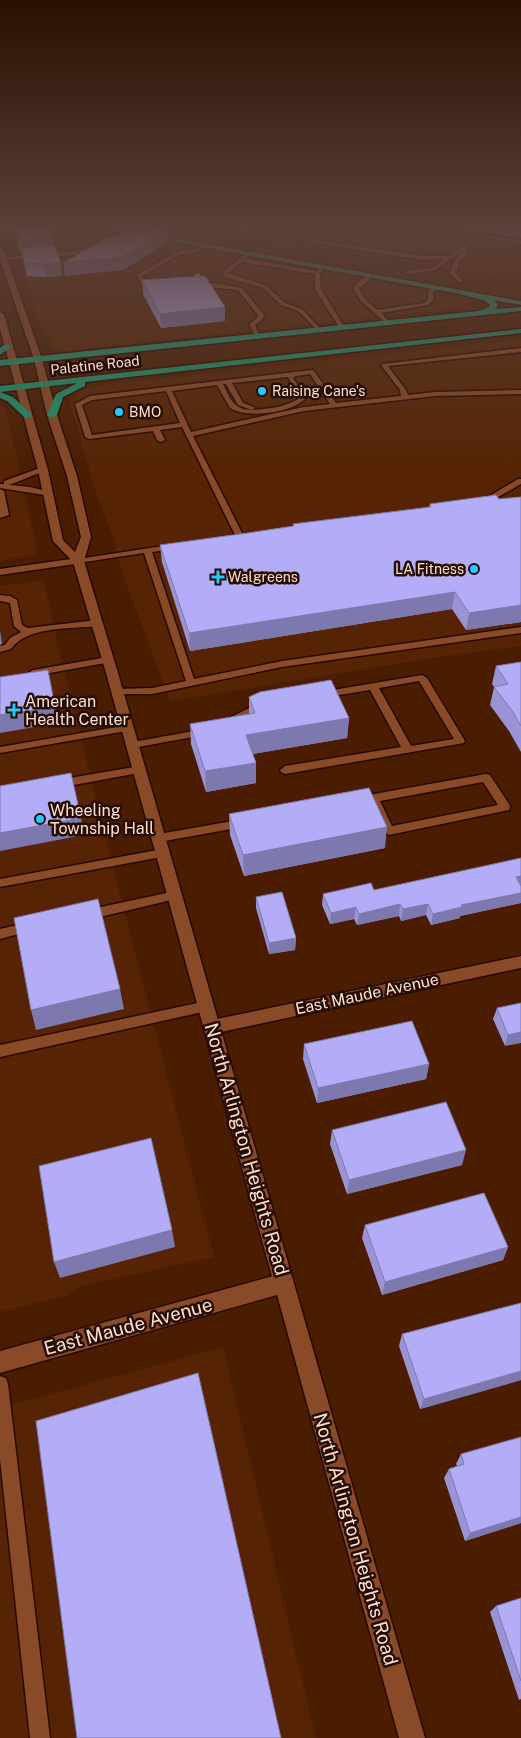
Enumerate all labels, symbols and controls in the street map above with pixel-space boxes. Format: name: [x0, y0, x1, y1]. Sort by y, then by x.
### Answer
street label: Palatine Road: [50, 352, 140, 378]
place label: Raising Cane's: [272, 383, 365, 399]
marker: Raising Cane's: [256, 385, 268, 397]
place label: BMO: [129, 404, 161, 420]
marker: BMO: [113, 406, 125, 418]
place label: LA Fitness: [395, 561, 464, 577]
marker: LA Fitness: [468, 563, 480, 575]
place label: Walgreens: [228, 569, 298, 585]
marker: Walgreens: [212, 571, 224, 583]
place label: American Health Center: [25, 692, 129, 729]
marker: American Health Center: [7, 703, 21, 717]
place label: Wheeling Township Hall: [50, 801, 154, 838]
marker: Wheeling Township Hall: [34, 813, 46, 825]
street label: East Maude Avenue: [294, 970, 440, 1018]
street label: North Arlington Heights Road: [200, 1020, 294, 1278]
street label: East Maude Avenue: [41, 1293, 215, 1359]
street label: North Arlington Heights Road: [309, 1410, 403, 1668]

